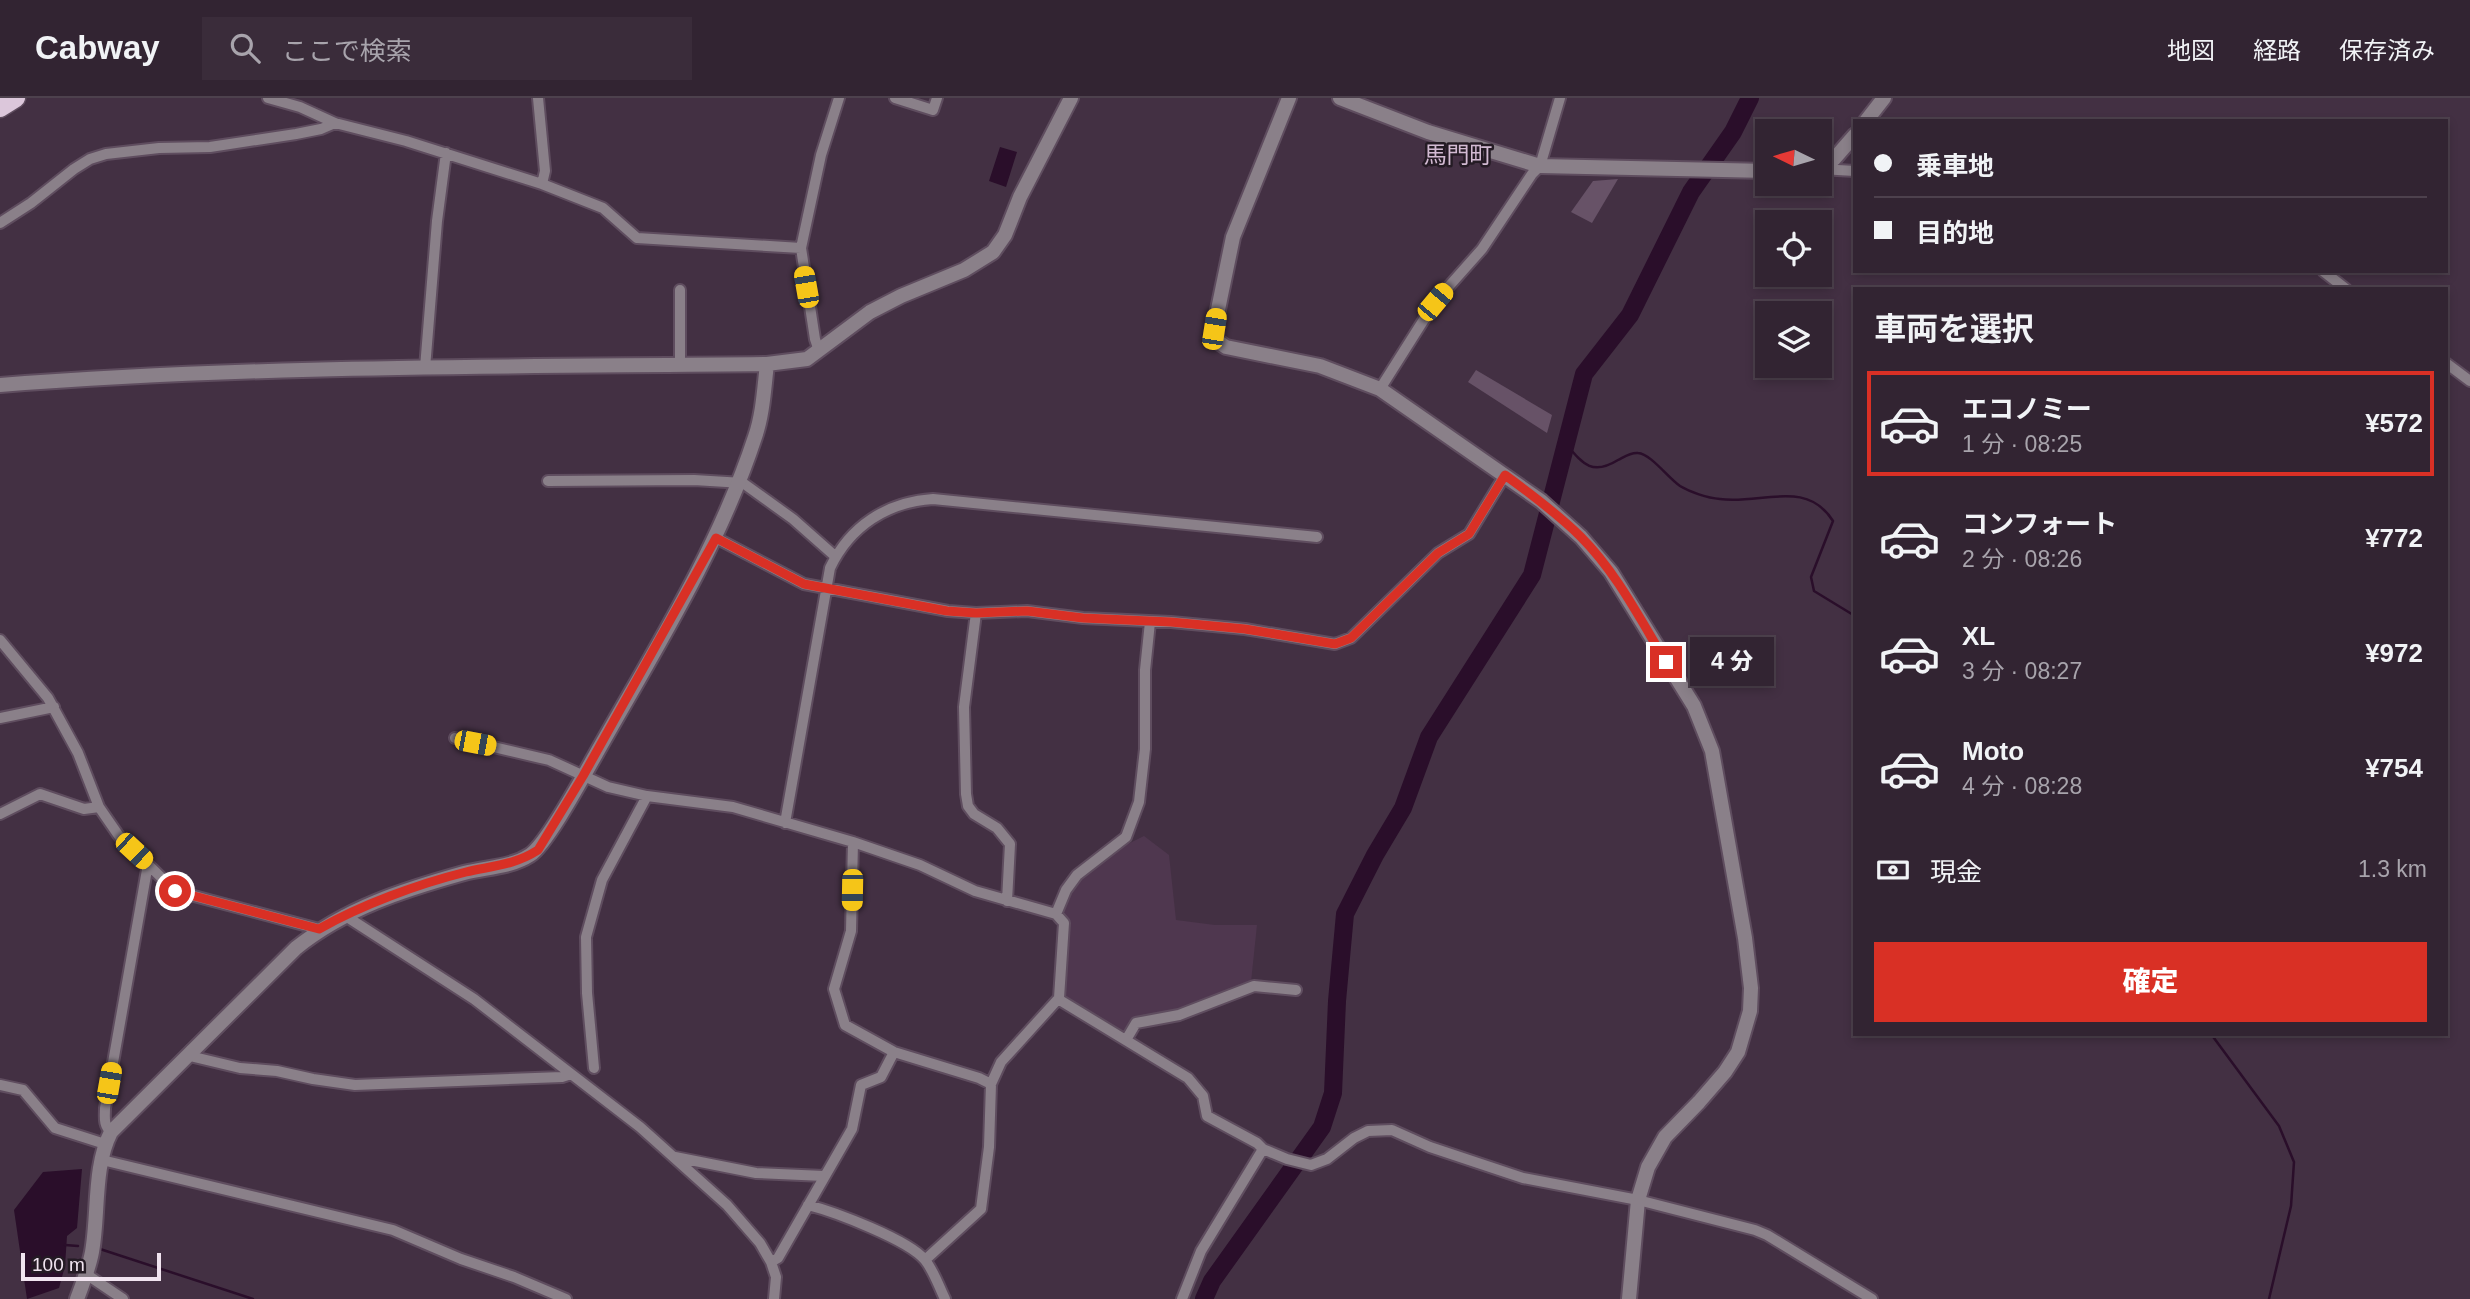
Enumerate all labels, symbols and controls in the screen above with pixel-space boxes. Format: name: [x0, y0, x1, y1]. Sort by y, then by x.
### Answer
search box: [202, 17, 692, 80]
text: Cabway: [35, 29, 160, 66]
icon: search: [226, 29, 264, 67]
text: ここで検索: [282, 36, 412, 66]
text: 地図: [2167, 37, 2215, 64]
text: 経路: [2253, 37, 2301, 64]
text: 保存済み: [2339, 37, 2435, 64]
north arrow: [1755, 119, 1832, 196]
map controls: [1755, 119, 1832, 378]
district label: 馬門町: [1424, 142, 1493, 168]
text: 乗車地: [1916, 151, 1994, 181]
button: locate: [1755, 210, 1832, 287]
text: 目的地: [1916, 218, 1994, 248]
car: [793, 264, 820, 310]
car: [1414, 279, 1457, 325]
button: layers: [1755, 301, 1832, 378]
car: [1201, 307, 1228, 351]
text: 車両を選択: [1874, 311, 2034, 347]
icon: car: [1878, 392, 1941, 455]
text: エコノミー: [1962, 394, 2092, 424]
text: ¥572: [2365, 408, 2423, 438]
text: 1 分 · 08:25: [1962, 431, 2082, 457]
icon: car: [1878, 507, 1941, 570]
text: コンフォート: [1962, 509, 2117, 539]
text: ¥772: [2365, 523, 2423, 553]
text: 2 分 · 08:26: [1962, 546, 2082, 572]
text: XL: [1962, 621, 1995, 651]
icon: car: [1878, 622, 1941, 685]
callout: 4 分: [1690, 638, 1774, 686]
text: ¥972: [2365, 638, 2423, 668]
route end: [1650, 646, 1682, 678]
text: 4 分: [1711, 648, 1753, 674]
text: 3 分 · 08:27: [1962, 658, 2082, 684]
car: [453, 729, 498, 757]
text: Moto: [1962, 736, 2024, 766]
icon: car: [1878, 737, 1941, 800]
text: ¥754: [2365, 753, 2423, 783]
text: 4 分 · 08:28: [1962, 773, 2082, 799]
car: [112, 829, 157, 873]
icon: cash: [1874, 851, 1912, 889]
text: 1.3 km: [2358, 856, 2427, 882]
text: 現金: [1930, 857, 1982, 887]
car: [842, 869, 863, 911]
route start: [159, 875, 191, 907]
button: 確定: [1874, 942, 2427, 1022]
car: [96, 1060, 123, 1106]
scale bar: [21, 1250, 161, 1282]
text: 100 m: [32, 1254, 85, 1275]

